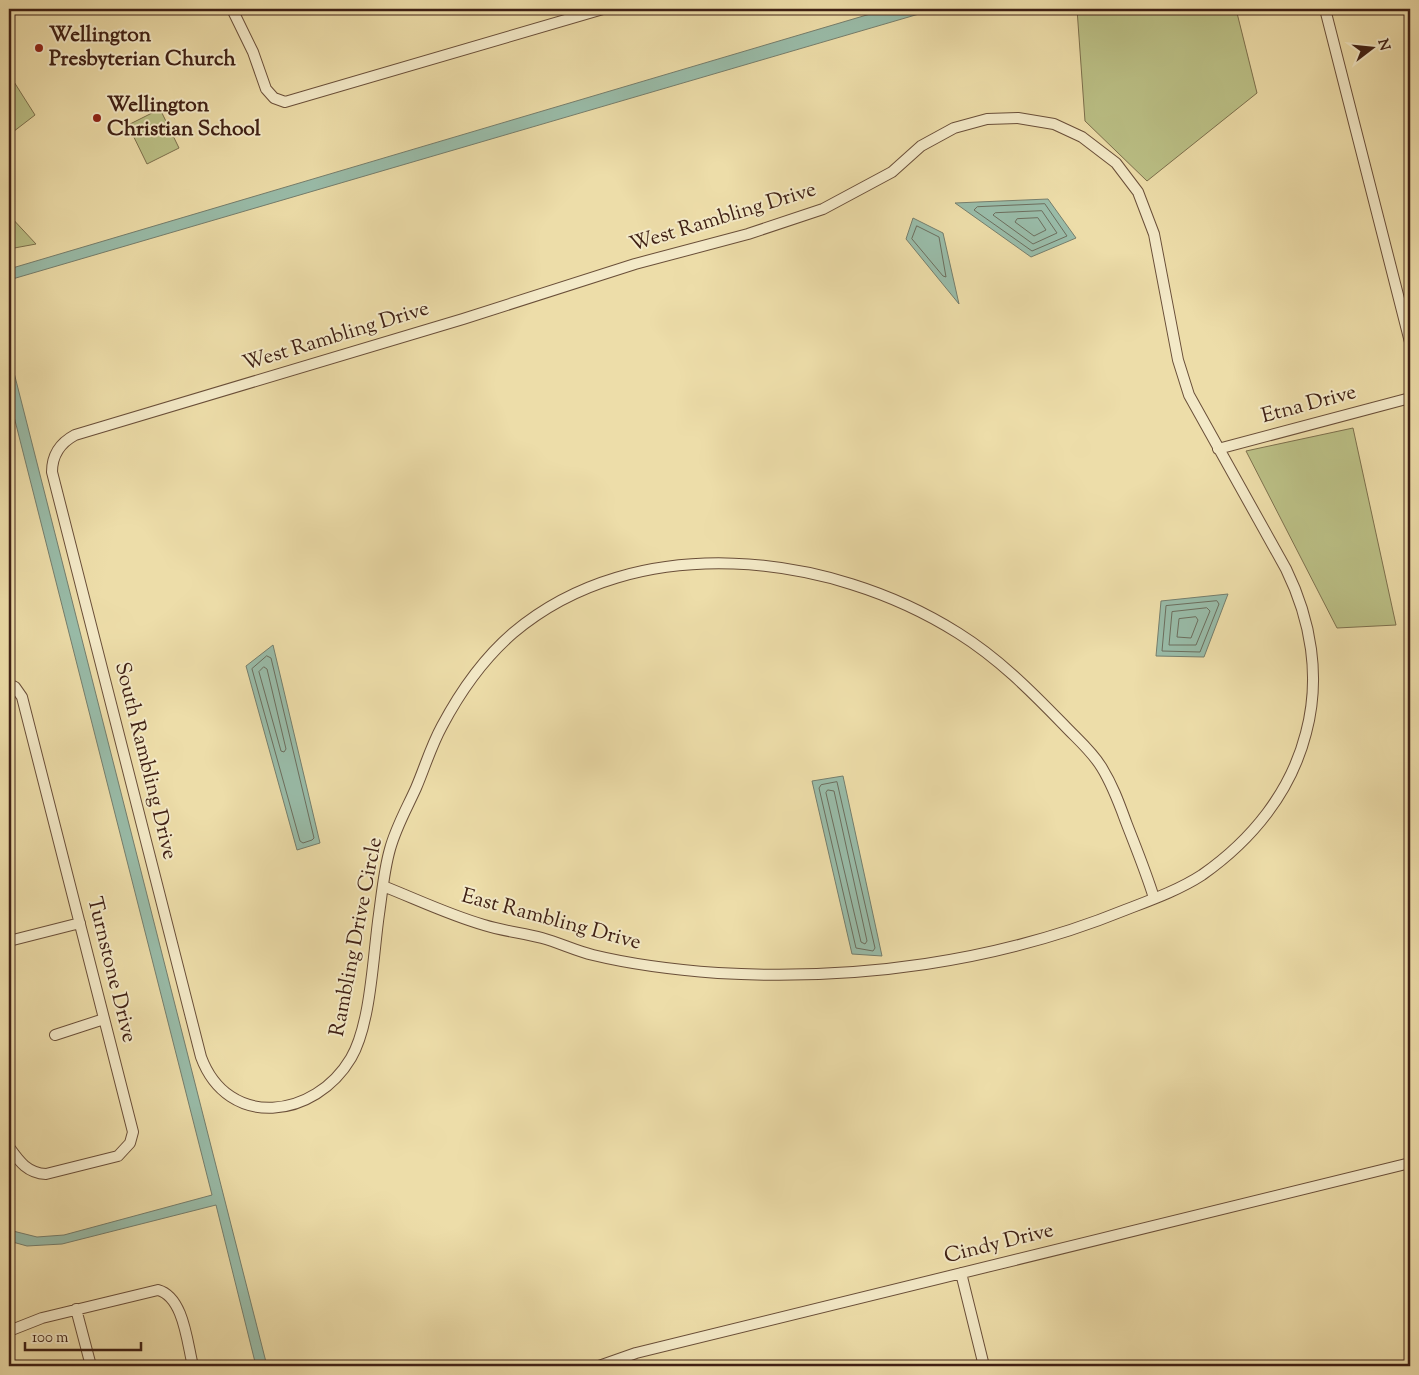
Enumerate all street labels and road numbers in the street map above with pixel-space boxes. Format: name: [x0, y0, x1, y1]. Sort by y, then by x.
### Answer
street label: West Rambling Drive: [626, 175, 820, 261]
street label: West Rambling Drive: [239, 294, 433, 380]
street label: Etna Drive: [1258, 378, 1360, 432]
street label: South Rambling Drive: [106, 659, 184, 863]
street label: Rambling Drive Circle: [323, 835, 391, 1039]
street label: East Rambling Drive: [458, 882, 644, 958]
street label: Turnstone Drive: [78, 894, 144, 1046]
street label: Cindy Drive: [941, 1216, 1057, 1272]

